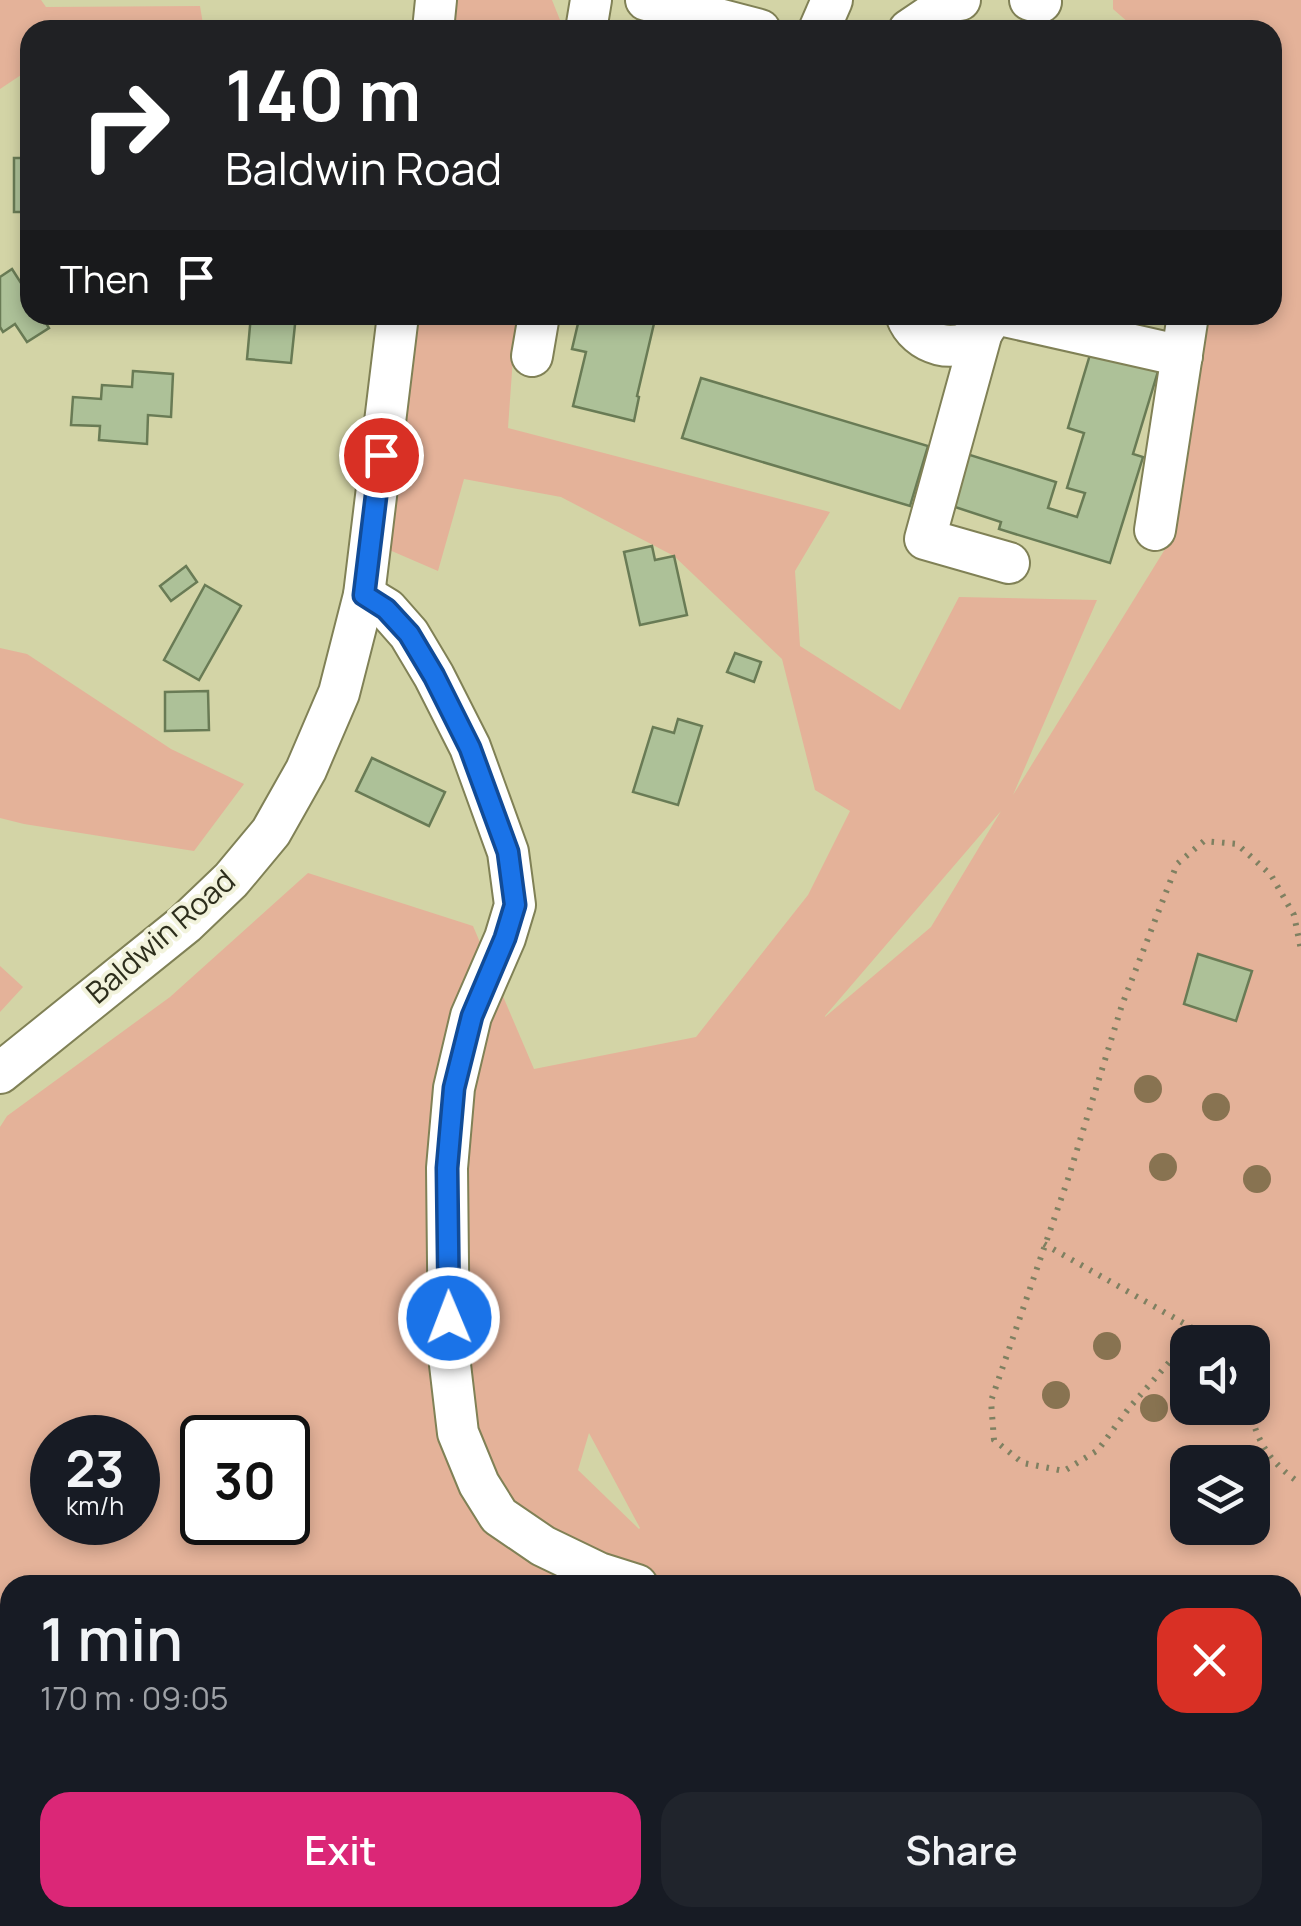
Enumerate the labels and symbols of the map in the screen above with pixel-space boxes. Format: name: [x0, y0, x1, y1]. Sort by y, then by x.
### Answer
pin: [339, 413, 424, 498]
street label: Baldwin Road: [77, 860, 243, 1012]
position arrow: [397, 1266, 501, 1370]
speed limit sign: 30: [180, 1415, 310, 1545]

